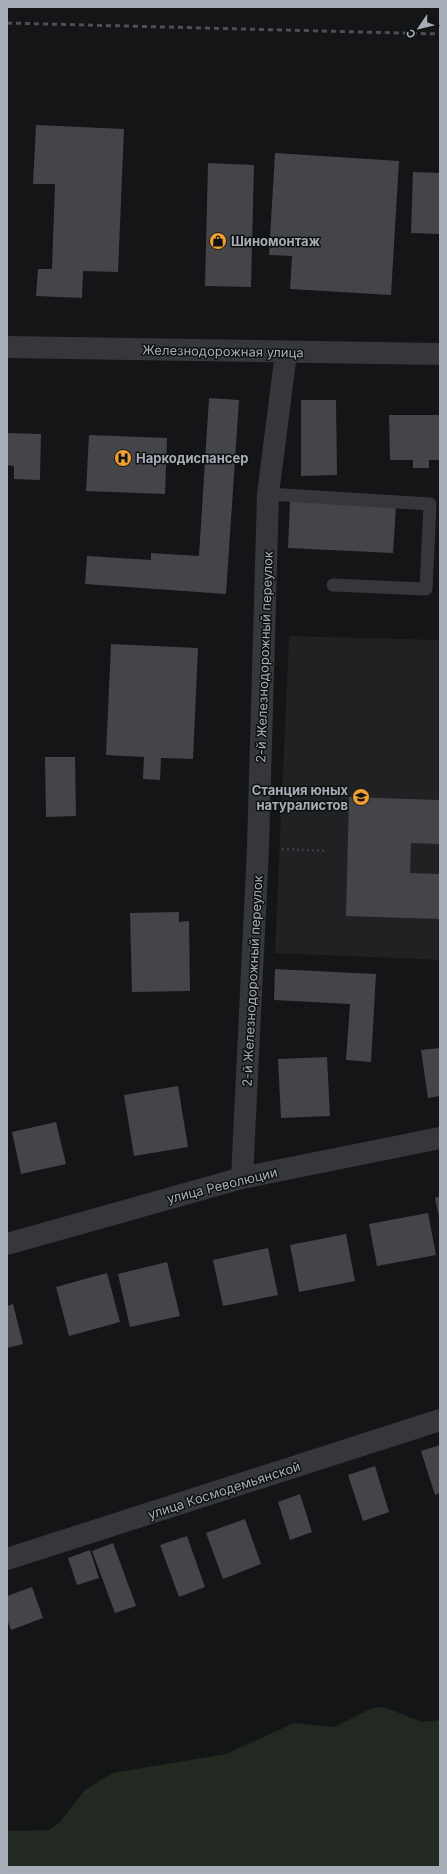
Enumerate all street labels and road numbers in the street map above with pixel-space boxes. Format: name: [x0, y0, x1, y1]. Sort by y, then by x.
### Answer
street label: Железнодорожная улица: [142, 342, 304, 360]
street label: 2-й Железнодорожный переулок: [252, 551, 276, 763]
street label: 2-й Железнодорожный переулок: [238, 875, 266, 1087]
street label: улица Революции: [165, 1164, 279, 1206]
street label: улица Космодемьянской: [146, 1458, 302, 1522]

